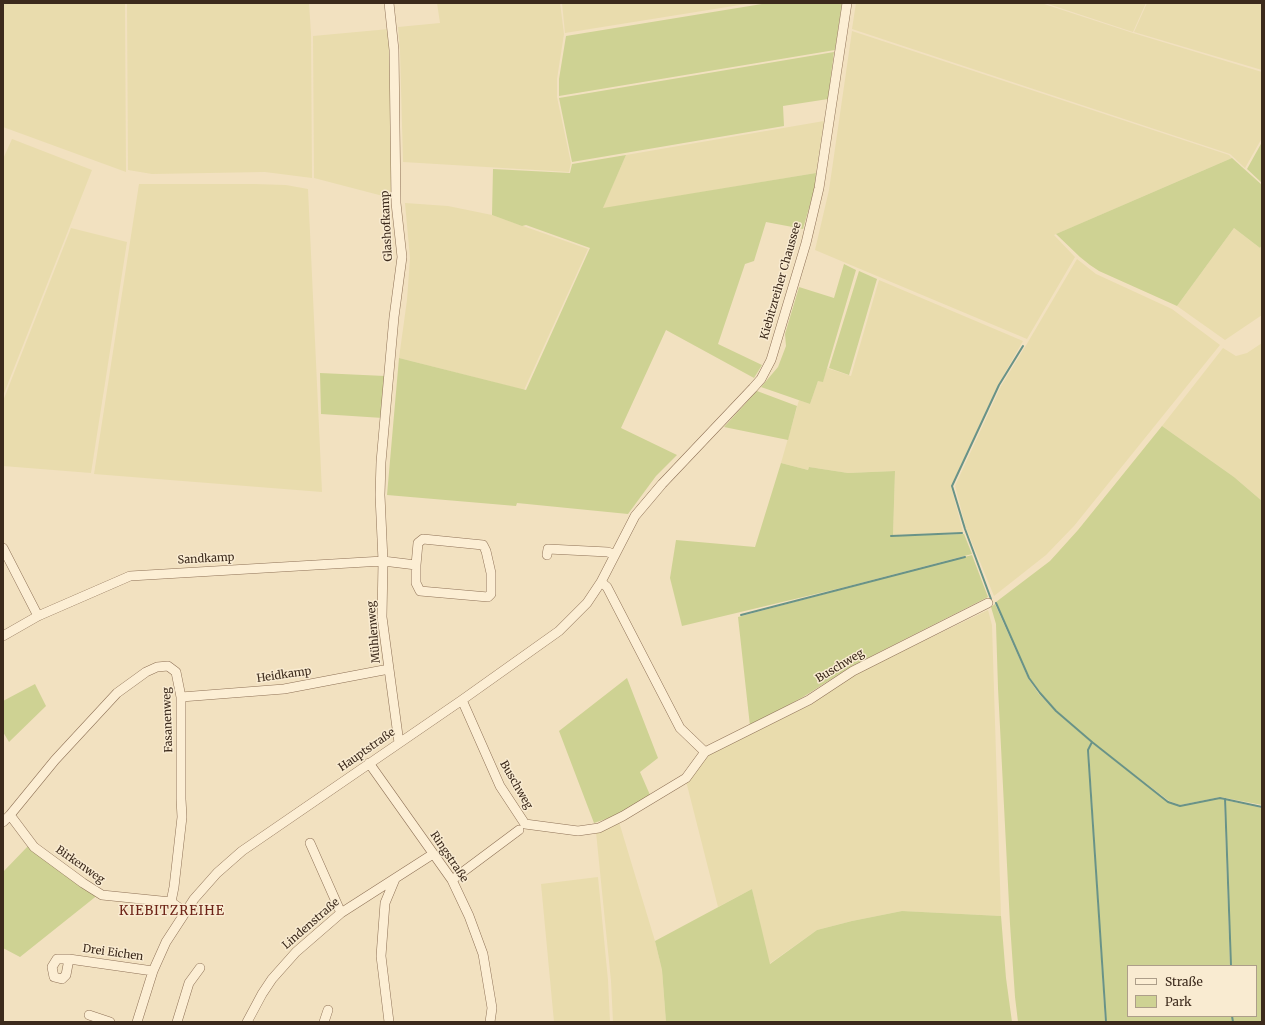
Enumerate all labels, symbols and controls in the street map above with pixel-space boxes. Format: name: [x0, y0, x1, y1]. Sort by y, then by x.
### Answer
street label: Glashofkamp: [379, 190, 395, 262]
street label: Kiebitzreiher Chaussee: [758, 221, 804, 341]
street label: Sandkamp: [177, 551, 235, 567]
street label: Mühlenweg: [365, 600, 383, 664]
street label: Buschweg: [814, 646, 866, 686]
street label: Heidkamp: [256, 665, 312, 685]
street label: Fasanenweg: [160, 687, 176, 753]
street label: Hauptstraße: [336, 726, 398, 774]
street label: Buschweg: [497, 758, 535, 812]
street label: Ringstraße: [427, 829, 471, 885]
street label: Birkenweg: [53, 843, 107, 887]
street label: Lindenstraße: [280, 896, 342, 952]
district label: KIEBITZREIHE: [119, 903, 225, 919]
street label: Drei Eichen: [82, 942, 144, 964]
legend: [1127, 965, 1257, 1017]
text: Straße: [1165, 974, 1203, 989]
text: Park: [1165, 994, 1192, 1009]

